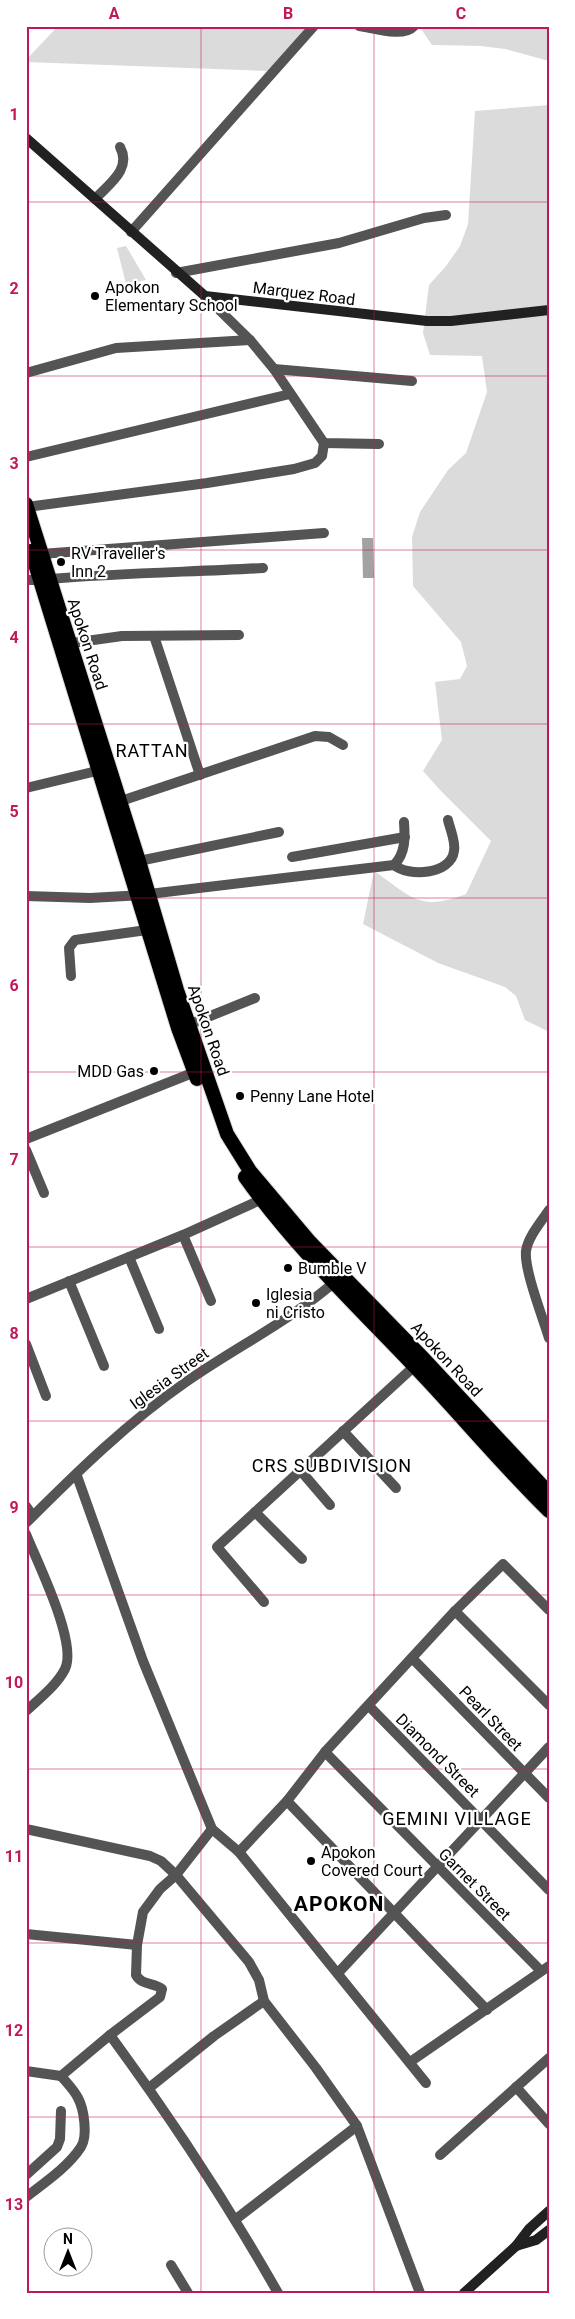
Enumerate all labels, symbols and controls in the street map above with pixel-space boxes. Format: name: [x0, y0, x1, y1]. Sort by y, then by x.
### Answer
text: A: [109, 4, 120, 23]
text: B: [283, 4, 293, 23]
text: C: [456, 4, 466, 23]
text: 1: [9, 105, 19, 124]
place label: Apokon Elementary School: [105, 278, 238, 315]
street label: Marquez Road: [252, 278, 356, 309]
text: 2: [9, 279, 19, 298]
marker: Apokon Elementary School: [89, 290, 101, 302]
text: 3: [9, 454, 19, 473]
place label: RV Traveller's Inn 2: [71, 544, 166, 581]
marker: RV Traveller's Inn 2: [55, 556, 67, 568]
street label: Apokon Road: [64, 596, 111, 692]
text: 4: [9, 628, 19, 647]
district label: RATTAN: [115, 740, 189, 761]
text: 5: [9, 802, 19, 821]
text: 6: [9, 976, 19, 995]
street label: Apokon Road: [184, 982, 233, 1078]
place label: MDD Gas: [77, 1062, 144, 1081]
marker: MDD Gas: [148, 1065, 160, 1077]
place label: Penny Lane Hotel: [250, 1087, 374, 1106]
marker: Penny Lane Hotel: [234, 1090, 246, 1102]
text: 7: [9, 1150, 19, 1169]
place label: Bumble V: [298, 1259, 366, 1278]
marker: Bumble V: [282, 1262, 294, 1274]
place label: Iglesia ni Cristo: [266, 1285, 325, 1322]
marker: Iglesia ni Cristo: [250, 1297, 262, 1309]
street label: Apokon Road: [407, 1318, 486, 1401]
text: 8: [9, 1324, 19, 1343]
street label: Iglesia Street: [126, 1343, 212, 1413]
district label: CRS SUBDIVISION: [252, 1455, 412, 1476]
text: 9: [9, 1498, 19, 1517]
text: 10: [5, 1673, 23, 1692]
street label: Pearl Street: [455, 1682, 526, 1755]
street label: Diamond Street: [392, 1710, 483, 1801]
district label: GEMINI VILLAGE: [382, 1808, 532, 1829]
place label: Apokon Covered Court: [321, 1843, 423, 1880]
street label: Garnet Street: [435, 1844, 515, 1924]
text: 11: [5, 1847, 23, 1866]
marker: Apokon Covered Court: [305, 1855, 317, 1867]
district label: APOKON: [294, 1892, 384, 1916]
text: 12: [5, 2021, 23, 2040]
text: 13: [5, 2195, 23, 2214]
north arrow: [42, 2226, 92, 2276]
text: N: [63, 2231, 73, 2247]

